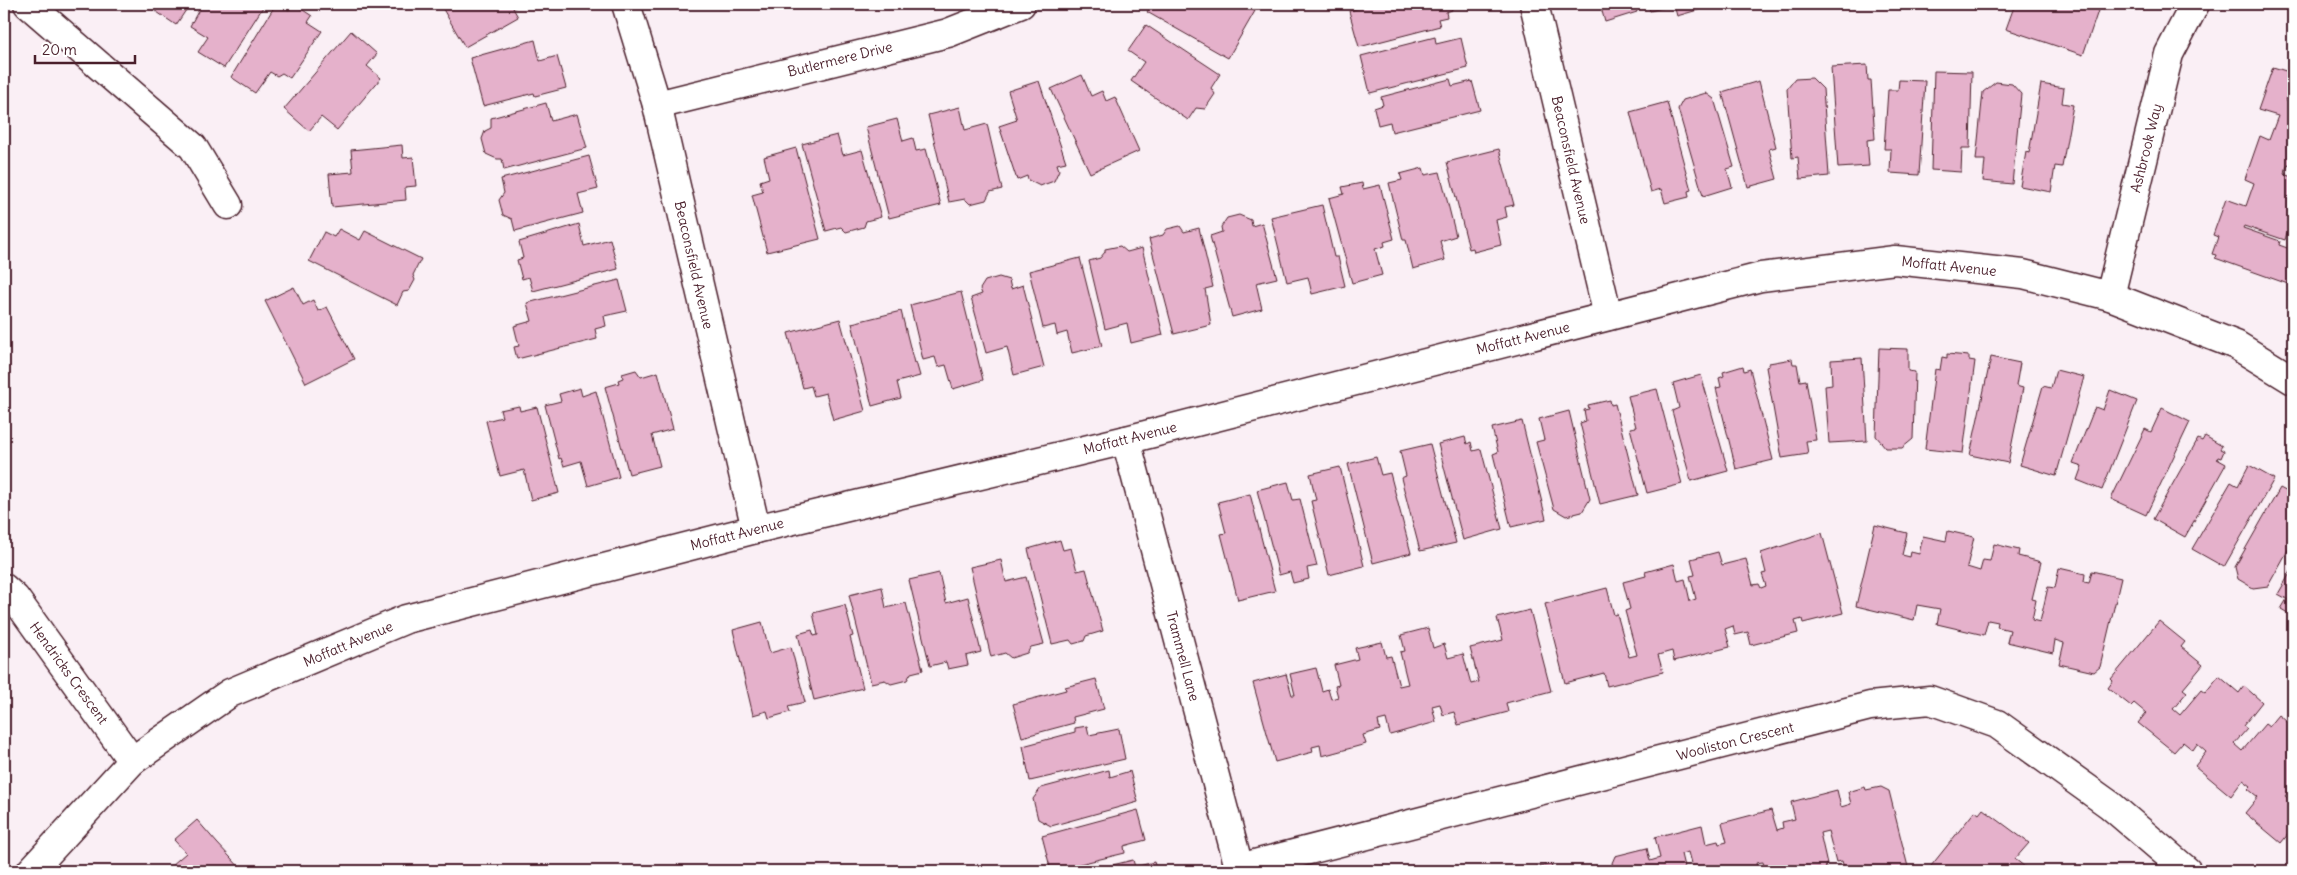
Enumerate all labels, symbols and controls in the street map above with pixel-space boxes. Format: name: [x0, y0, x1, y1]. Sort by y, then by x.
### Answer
scale bar: [35, 32, 135, 64]
street label: Butlermere Drive: [786, 37, 894, 81]
text: 20 m: [42, 40, 77, 59]
street label: Beaconsfield Avenue: [1548, 94, 1594, 226]
street label: Ashbrook Way: [2126, 102, 2166, 194]
street label: Beaconsfield Avenue: [671, 199, 717, 331]
street label: Moffatt Avenue: [1900, 252, 1998, 280]
street label: Moffatt Avenue: [1474, 318, 1572, 358]
street label: Moffatt Avenue: [1081, 418, 1179, 458]
street label: Moffatt Avenue: [688, 514, 786, 554]
street label: Trammell Lane: [1162, 609, 1204, 703]
street label: Moffatt Avenue: [300, 617, 396, 671]
street label: Hendricks Crescent: [26, 618, 112, 728]
street label: Wooliston Crescent: [1675, 718, 1796, 764]

